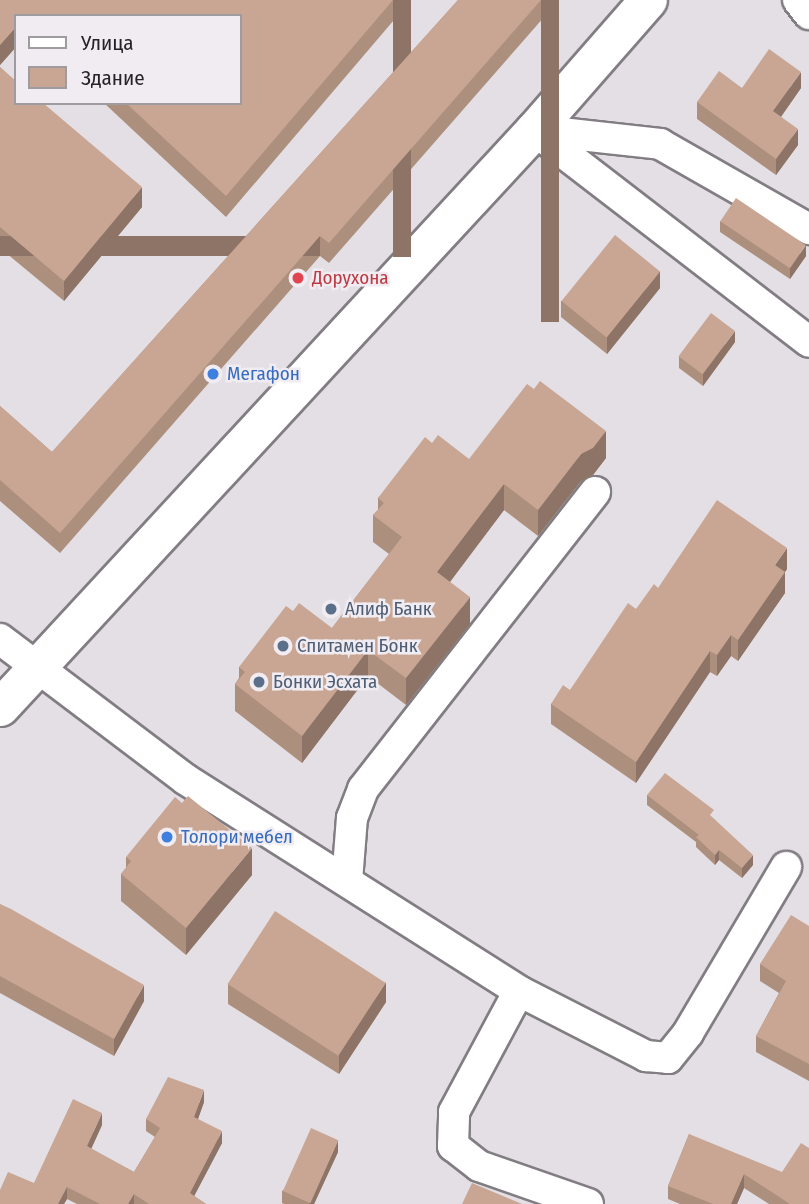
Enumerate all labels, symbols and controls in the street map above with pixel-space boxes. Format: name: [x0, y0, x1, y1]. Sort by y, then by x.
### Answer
legend: [14, 14, 242, 105]
text: Улица: [81, 30, 134, 56]
text: Здание: [81, 65, 145, 91]
place label: Дорухона: [312, 267, 389, 289]
marker: Дорухона: [290, 270, 306, 286]
place label: Мегафон: [227, 363, 300, 385]
marker: Мегафон: [205, 366, 221, 382]
place label: Алиф Банк: [345, 598, 432, 620]
marker: Алиф Банк: [323, 601, 339, 617]
place label: Спитамен Бонк: [297, 635, 418, 657]
marker: Спитамен Бонк: [275, 638, 291, 654]
place label: Бонки Эсхата: [273, 671, 377, 693]
marker: Бонки Эсхата: [251, 674, 267, 690]
place label: Толори мебел: [181, 826, 293, 848]
marker: Толори мебел: [159, 829, 175, 845]

